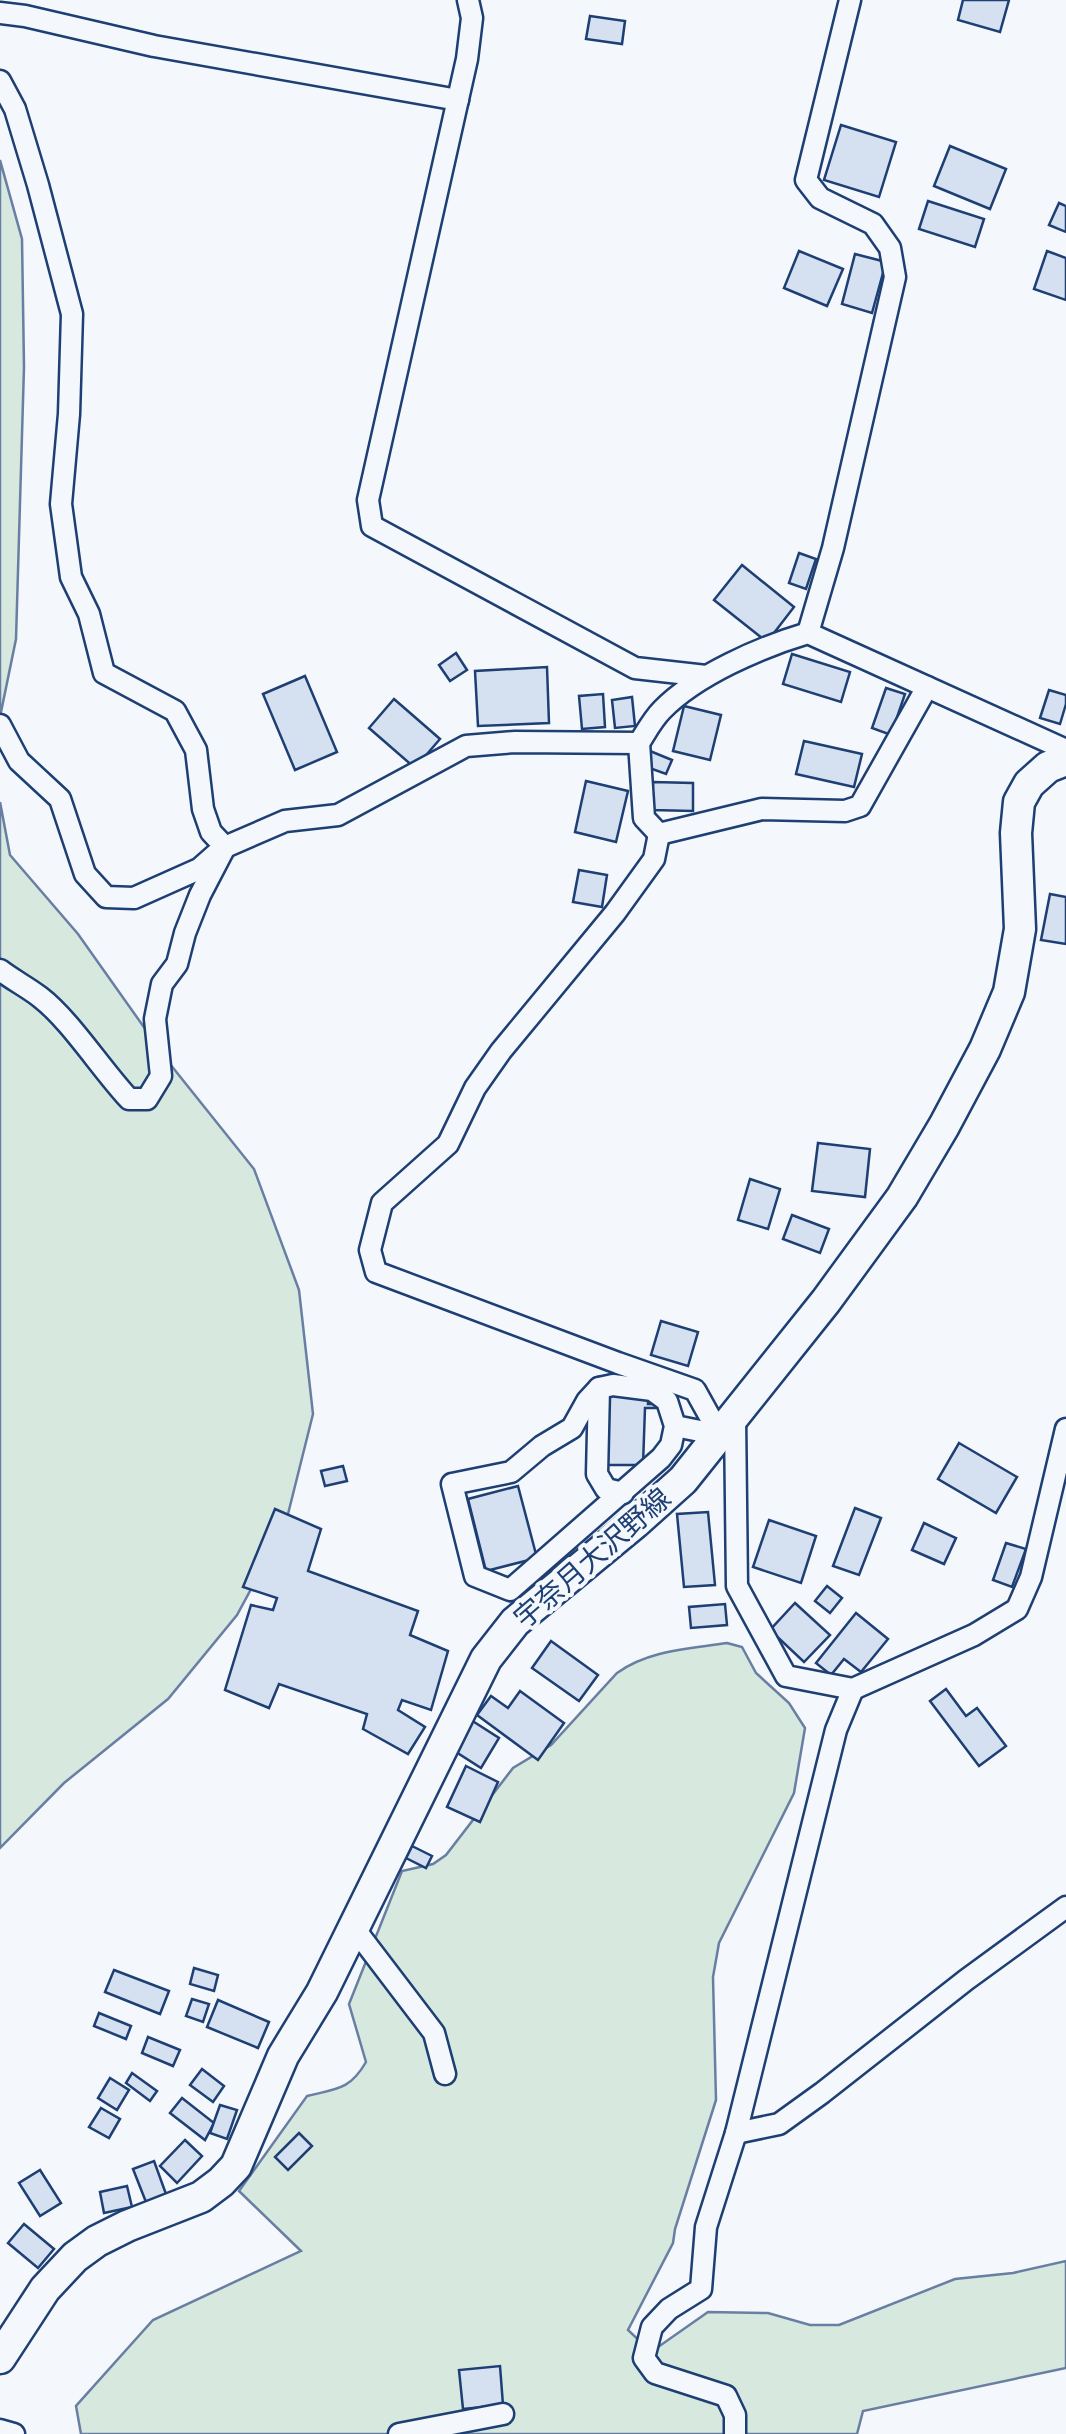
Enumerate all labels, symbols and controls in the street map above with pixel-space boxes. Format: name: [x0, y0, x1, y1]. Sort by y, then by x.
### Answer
street label: 宇奈月大沢野線: [508, 1482, 678, 1636]

